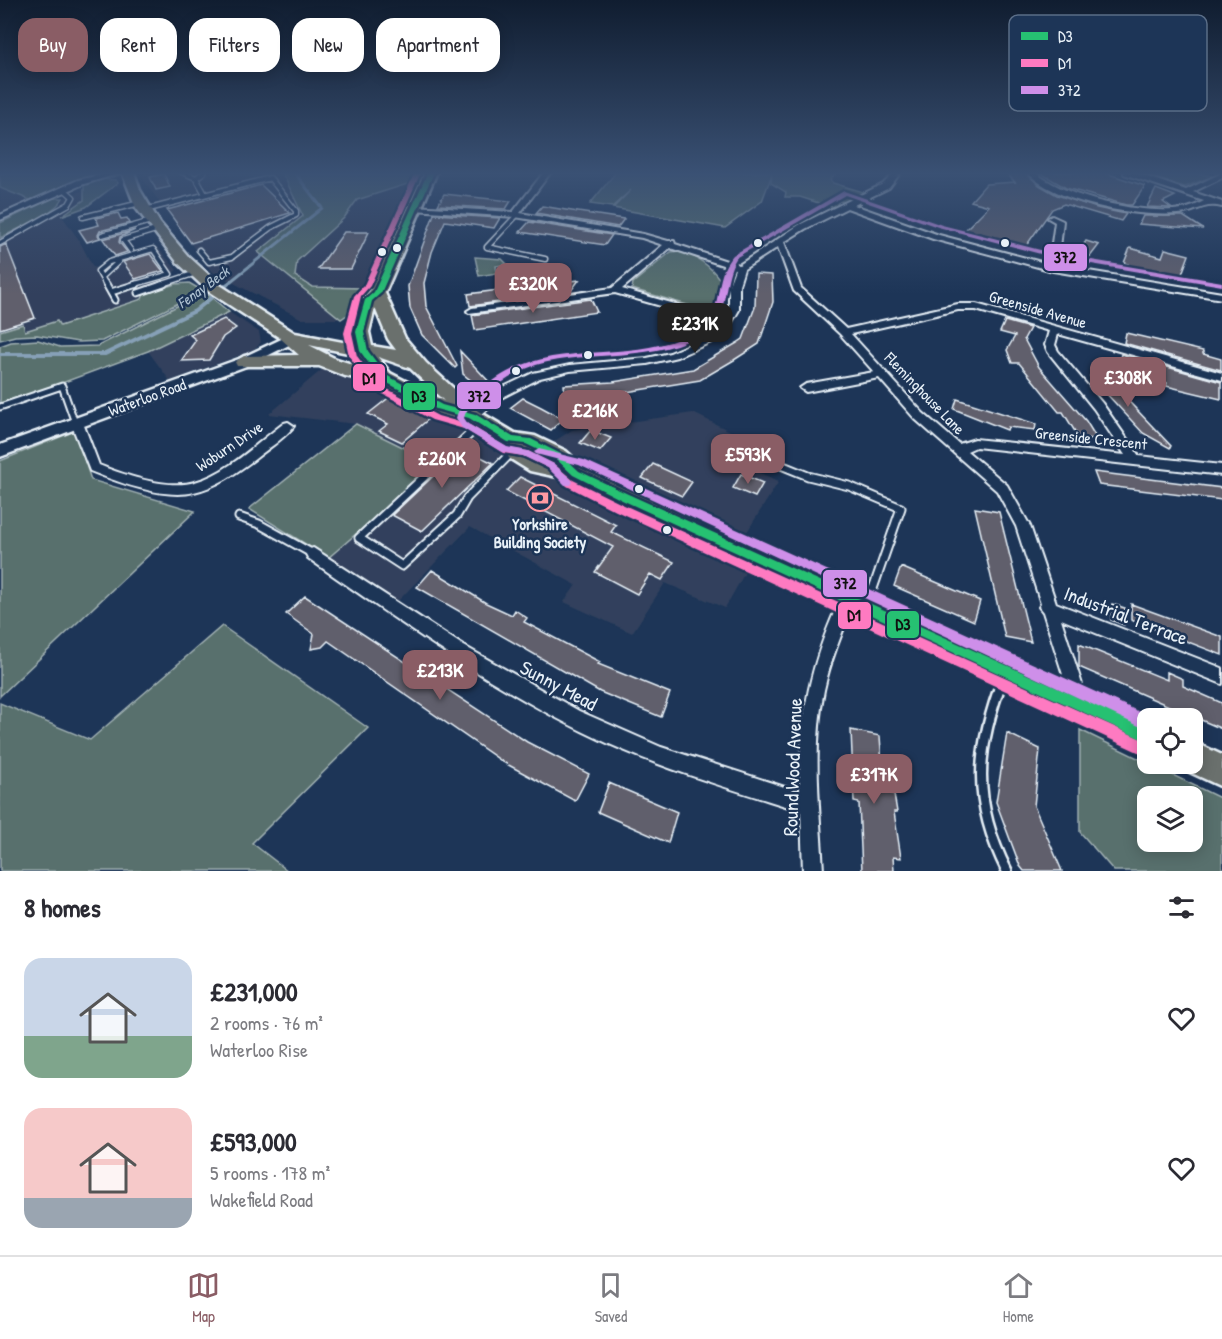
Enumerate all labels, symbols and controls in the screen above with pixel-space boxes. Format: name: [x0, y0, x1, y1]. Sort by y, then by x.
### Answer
legend: [1009, 15, 1207, 111]
chip: Buy: [18, 18, 88, 72]
chip: Rent: [100, 18, 177, 72]
chip: Filters: [189, 18, 280, 72]
chip: New: [292, 18, 364, 72]
chip: Apartment: [376, 18, 500, 72]
text: D3: [1058, 25, 1073, 47]
text: D1: [1058, 52, 1072, 74]
text: 372: [1058, 79, 1081, 101]
unlabelled marker: [752, 237, 764, 249]
unlabelled marker: [999, 237, 1011, 249]
unlabelled marker: [391, 242, 403, 254]
line badge: 372: [1043, 243, 1088, 272]
unlabelled marker: [376, 246, 388, 258]
text: 372: [1054, 246, 1077, 268]
water label: Fenay Beck: [173, 260, 235, 313]
pin: £320K: [491, 263, 575, 314]
text: £320K: [509, 269, 557, 296]
street label: Greenside Avenue: [987, 285, 1090, 334]
pin: £231K: [653, 303, 737, 354]
text: £231K: [671, 309, 719, 336]
street label: Fleminghouse Lane: [879, 346, 971, 440]
unlabelled marker: [582, 349, 594, 361]
pin: £308K: [1086, 357, 1170, 408]
line badge: D1: [352, 363, 386, 392]
text: £308K: [1104, 363, 1152, 390]
unlabelled marker: [510, 365, 522, 377]
text: D1: [362, 367, 376, 389]
street label: Waterloo Road: [105, 373, 189, 421]
line badge: 372: [456, 381, 502, 410]
line badge: D3: [402, 382, 436, 411]
text: D3: [412, 385, 426, 407]
text: 372: [468, 385, 491, 407]
pin: £216K: [553, 390, 637, 441]
text: £216K: [572, 396, 618, 423]
street label: Woburn Drive: [191, 415, 267, 477]
street label: Greenside Crescent: [1034, 421, 1149, 455]
pin: £593K: [706, 434, 790, 485]
pin: £260K: [400, 438, 484, 489]
text: £593K: [725, 440, 771, 467]
text: £260K: [418, 444, 466, 471]
bank icon: Yorkshire Building Society: [525, 483, 555, 513]
unlabelled marker: [633, 483, 645, 495]
place label: Yorkshire Building Society: [494, 513, 586, 554]
unlabelled marker: [661, 524, 673, 536]
line badge: 372: [822, 569, 868, 598]
text: 372: [834, 572, 857, 594]
street label: Industrial Terrace: [1060, 579, 1192, 651]
line badge: D1: [837, 601, 872, 630]
text: D1: [847, 604, 861, 626]
line badge: D3: [886, 610, 920, 639]
text: D3: [896, 613, 910, 635]
pin: £213K: [398, 650, 482, 701]
street label: Sunny Mead: [516, 653, 603, 717]
text: £213K: [416, 656, 464, 683]
street label: Round Wood Avenue: [776, 697, 808, 836]
map controls: [1137, 708, 1203, 852]
button: locate: [1137, 708, 1203, 774]
pin: £317K: [832, 754, 916, 805]
text: £317K: [850, 760, 898, 787]
button: layers: [1137, 786, 1203, 852]
text: 8 homes: [24, 890, 101, 925]
icon: filters: [1165, 891, 1198, 924]
text: £231,000: [210, 974, 298, 1009]
icon: home: [72, 982, 144, 1054]
icon: heart: [1165, 1002, 1198, 1035]
text: 2 rooms · 76 m²: [210, 1009, 323, 1036]
text: Waterloo Rise: [210, 1036, 308, 1063]
text: £593,000: [210, 1124, 297, 1159]
icon: home: [72, 1132, 144, 1204]
icon: heart: [1165, 1152, 1198, 1185]
text: 5 rooms · 178 m²: [210, 1159, 330, 1186]
text: Wakefield Road: [210, 1186, 313, 1213]
tab: Map: [187, 1269, 220, 1327]
tab: Saved: [594, 1269, 627, 1327]
tab: Home: [1002, 1269, 1035, 1327]

